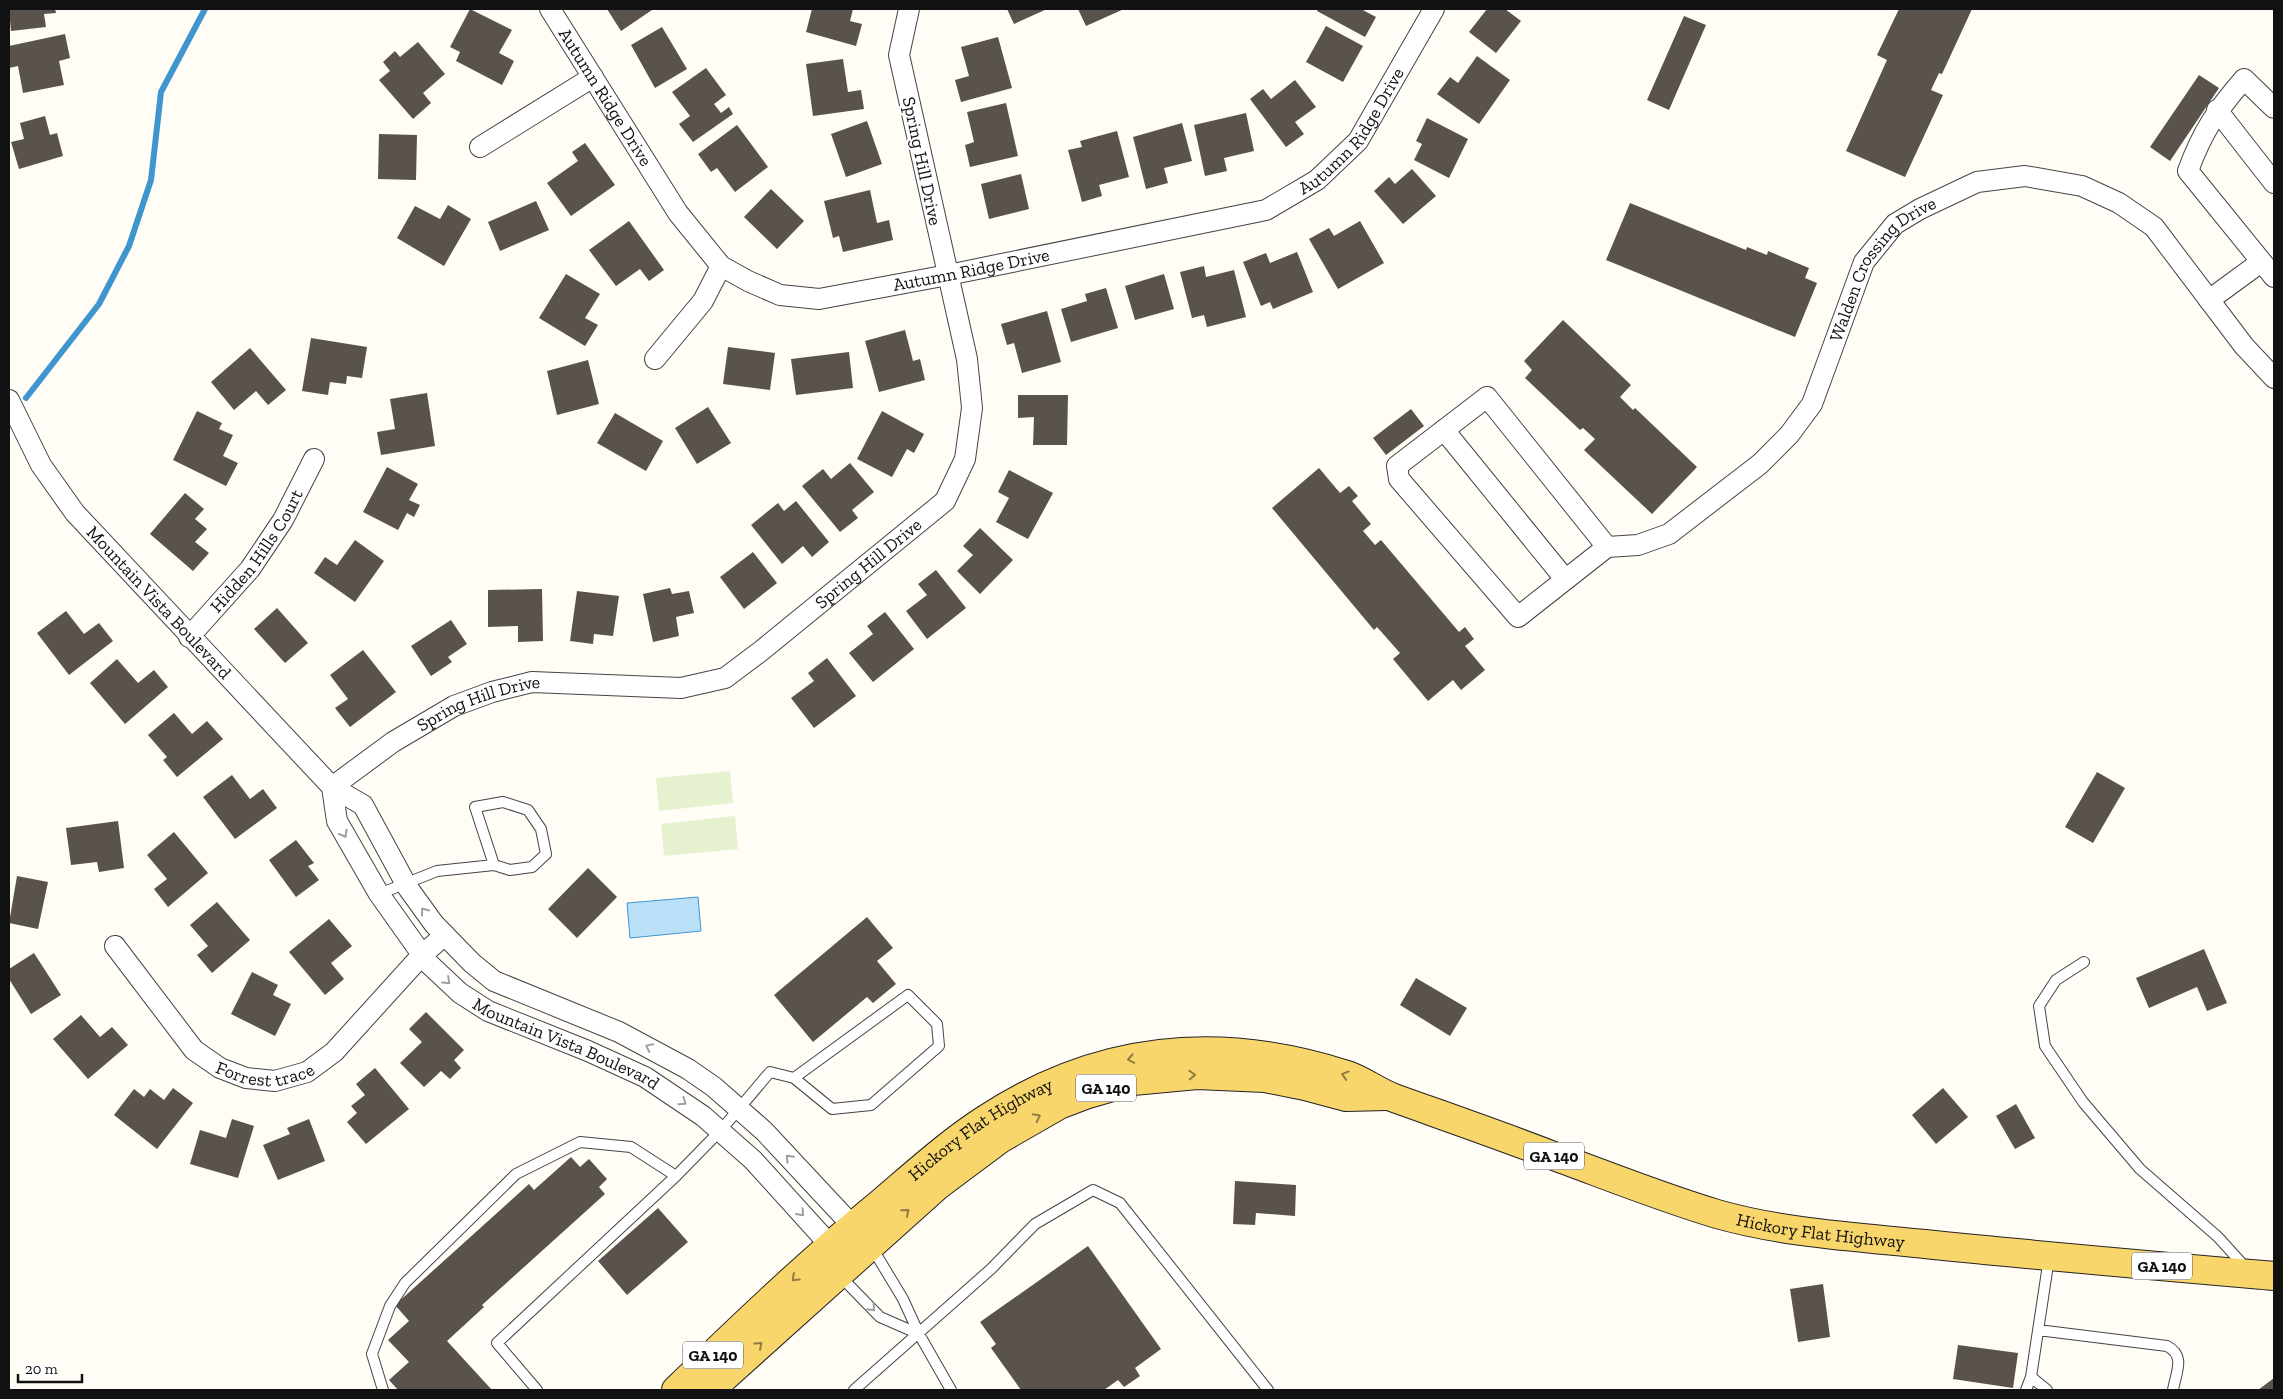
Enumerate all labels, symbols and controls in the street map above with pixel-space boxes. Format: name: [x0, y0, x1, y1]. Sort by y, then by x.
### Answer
street label: Autumn Ridge Drive: [554, 24, 657, 170]
street label: Autumn Ridge Drive: [1295, 64, 1409, 199]
street label: Spring Hill Drive: [898, 95, 946, 227]
street label: Walden Crossing Drive: [1825, 192, 1939, 344]
street label: Autumn Ridge Drive: [891, 244, 1051, 296]
street label: Hidden Hills Court: [205, 485, 308, 617]
street label: Spring Hill Drive: [810, 514, 926, 614]
street label: Mountain Vista Boulevard: [82, 521, 236, 684]
street label: Spring Hill Drive: [413, 671, 541, 736]
one-way arrow: [338, 828, 348, 837]
one-way arrow: [421, 907, 430, 917]
one-way arrow: [441, 975, 450, 984]
street label: Mountain Vista Boulevard: [468, 993, 664, 1095]
one-way arrow: [645, 1043, 654, 1053]
one-way arrow: [1126, 1053, 1135, 1064]
street label: Forrest trace: [213, 1056, 319, 1092]
one-way arrow: [1189, 1070, 1197, 1080]
one-way arrow: [1341, 1070, 1349, 1080]
street label: Hickory Flat Highway: [904, 1073, 1057, 1186]
road number: GA 140: [1076, 1074, 1136, 1102]
one-way arrow: [678, 1096, 687, 1105]
one-way arrow: [1032, 1113, 1041, 1123]
road number: GA 140: [1524, 1142, 1584, 1170]
one-way arrow: [786, 1154, 795, 1163]
one-way arrow: [795, 1207, 804, 1216]
street label: Hickory Flat Highway: [1734, 1208, 1907, 1253]
one-way arrow: [901, 1209, 910, 1218]
road number: GA 140: [2132, 1252, 2192, 1280]
one-way arrow: [792, 1272, 801, 1281]
one-way arrow: [866, 1303, 875, 1312]
road number: GA 140: [683, 1342, 743, 1368]
one-way arrow: [754, 1342, 763, 1351]
scale bar: [18, 1352, 81, 1384]
text: 20 m: [25, 1360, 58, 1378]

